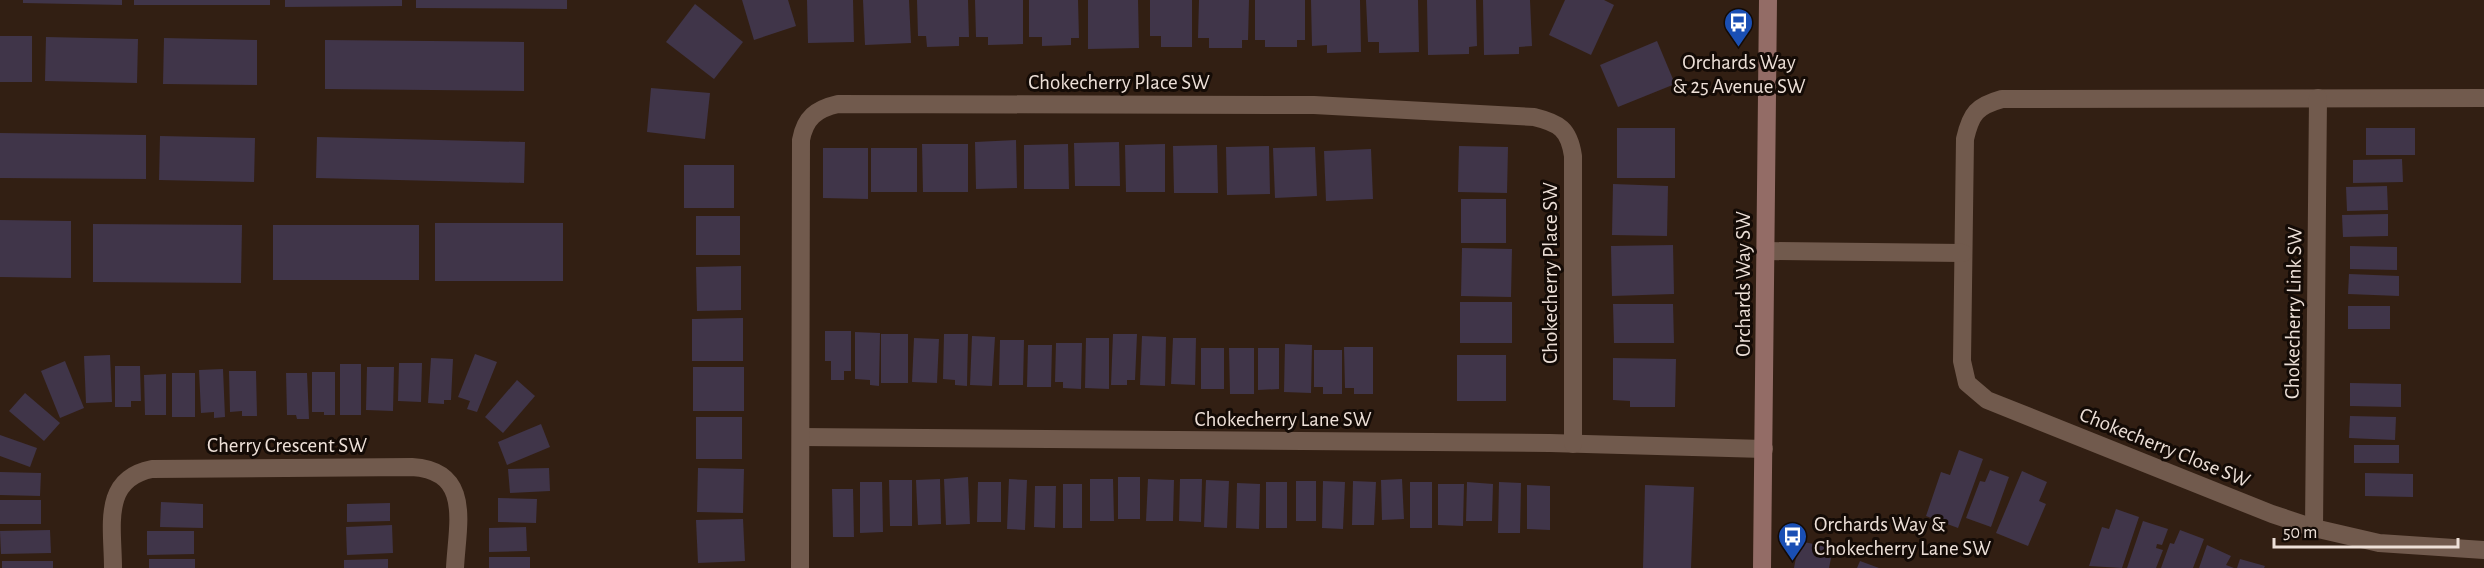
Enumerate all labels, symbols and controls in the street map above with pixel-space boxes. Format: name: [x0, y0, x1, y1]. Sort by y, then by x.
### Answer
bus stop icon: Orchards Way & 25 Avenue SW: [1723, 7, 1755, 49]
place label: Orchards Way & 25 Avenue SW: [1672, 52, 1806, 97]
street label: Chokecherry Place SW: [1028, 72, 1210, 93]
street label: Chokecherry Place SW: [1540, 182, 1561, 364]
street label: Orchards Way SW: [1733, 211, 1754, 357]
street label: Chokecherry Link SW: [2281, 226, 2306, 399]
street label: Chokecherry Close SW: [2076, 404, 2253, 491]
street label: Chokecherry Lane SW: [1195, 409, 1372, 430]
street label: Cherry Crescent SW: [207, 435, 367, 456]
scale bar: [2274, 511, 2458, 549]
place label: Orchards Way & Chokecherry Lane SW: [1814, 514, 1991, 559]
bus stop icon: Orchards Way & Chokecherry Lane SW: [1777, 520, 1809, 562]
text: 50 m: [2283, 524, 2317, 542]

